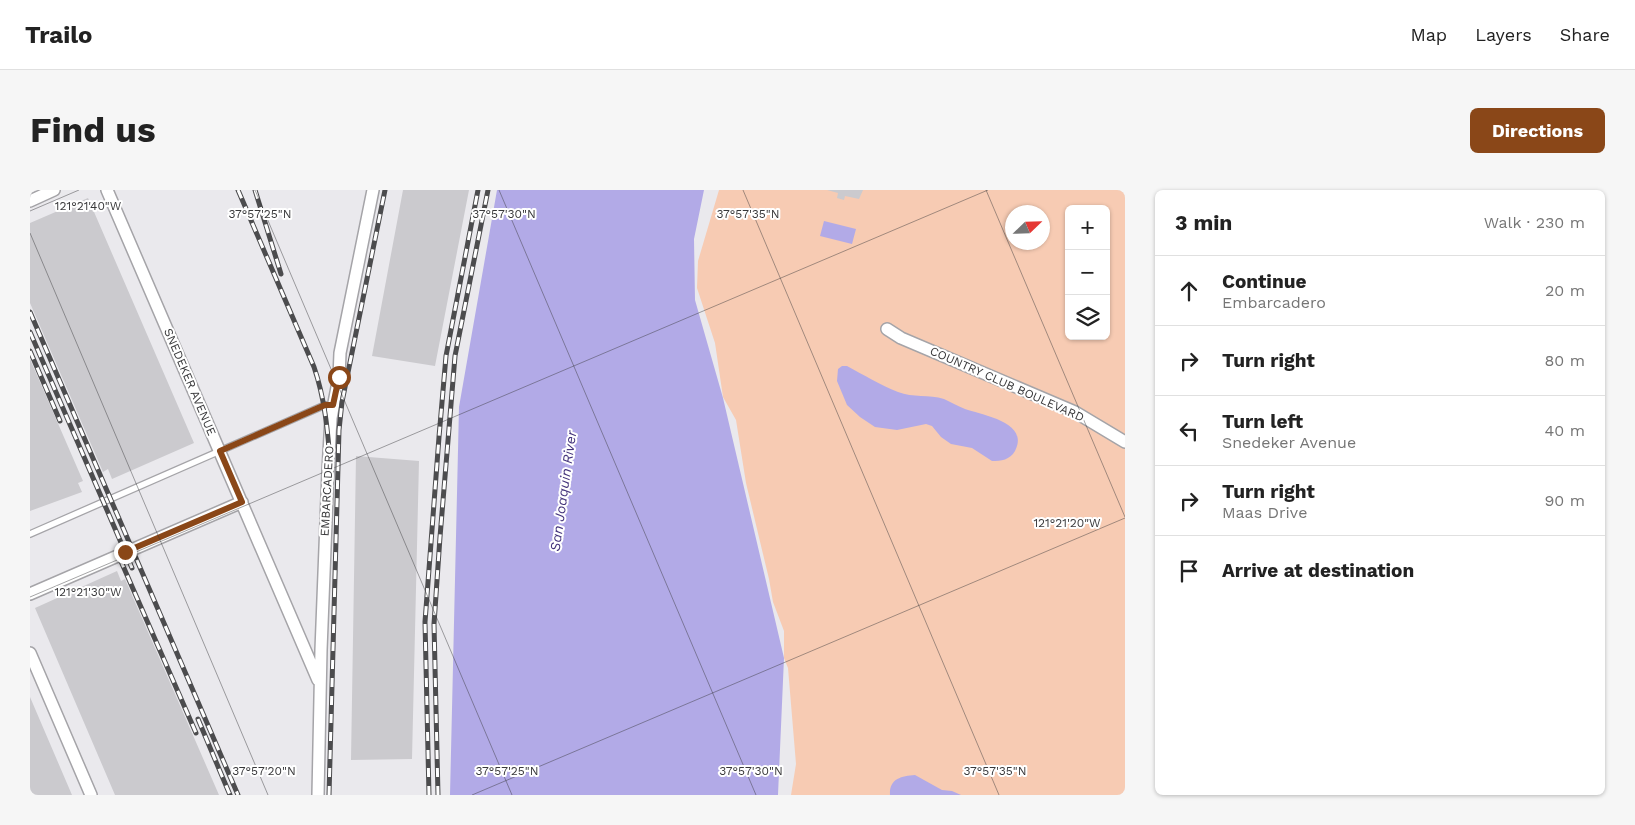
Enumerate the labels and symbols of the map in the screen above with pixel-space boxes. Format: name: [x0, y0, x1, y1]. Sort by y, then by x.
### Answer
text: 121°21'40"W: [55, 199, 122, 213]
north arrow: [1005, 205, 1050, 250]
text: 37°57'25"N: [229, 207, 291, 221]
text: 37°57'30"N: [472, 207, 536, 221]
text: 37°57'35"N: [717, 207, 779, 221]
street label: SNEDEKER AVENUE: [161, 326, 219, 438]
street label: COUNTRY CLUB BOULEVARD: [928, 344, 1086, 424]
route start: [328, 366, 351, 389]
water label: San Joaquin River: [547, 429, 579, 552]
street label: EMBARCADERO: [318, 445, 336, 537]
text: 121°21'20"W: [1033, 516, 1101, 530]
route end: [114, 541, 137, 564]
text: 121°21'30"W: [54, 585, 122, 599]
text: 37°57'20"N: [232, 764, 296, 778]
text: 37°57'25"N: [476, 764, 538, 778]
text: 37°57'30"N: [719, 764, 783, 778]
text: 37°57'35"N: [964, 764, 1026, 778]

